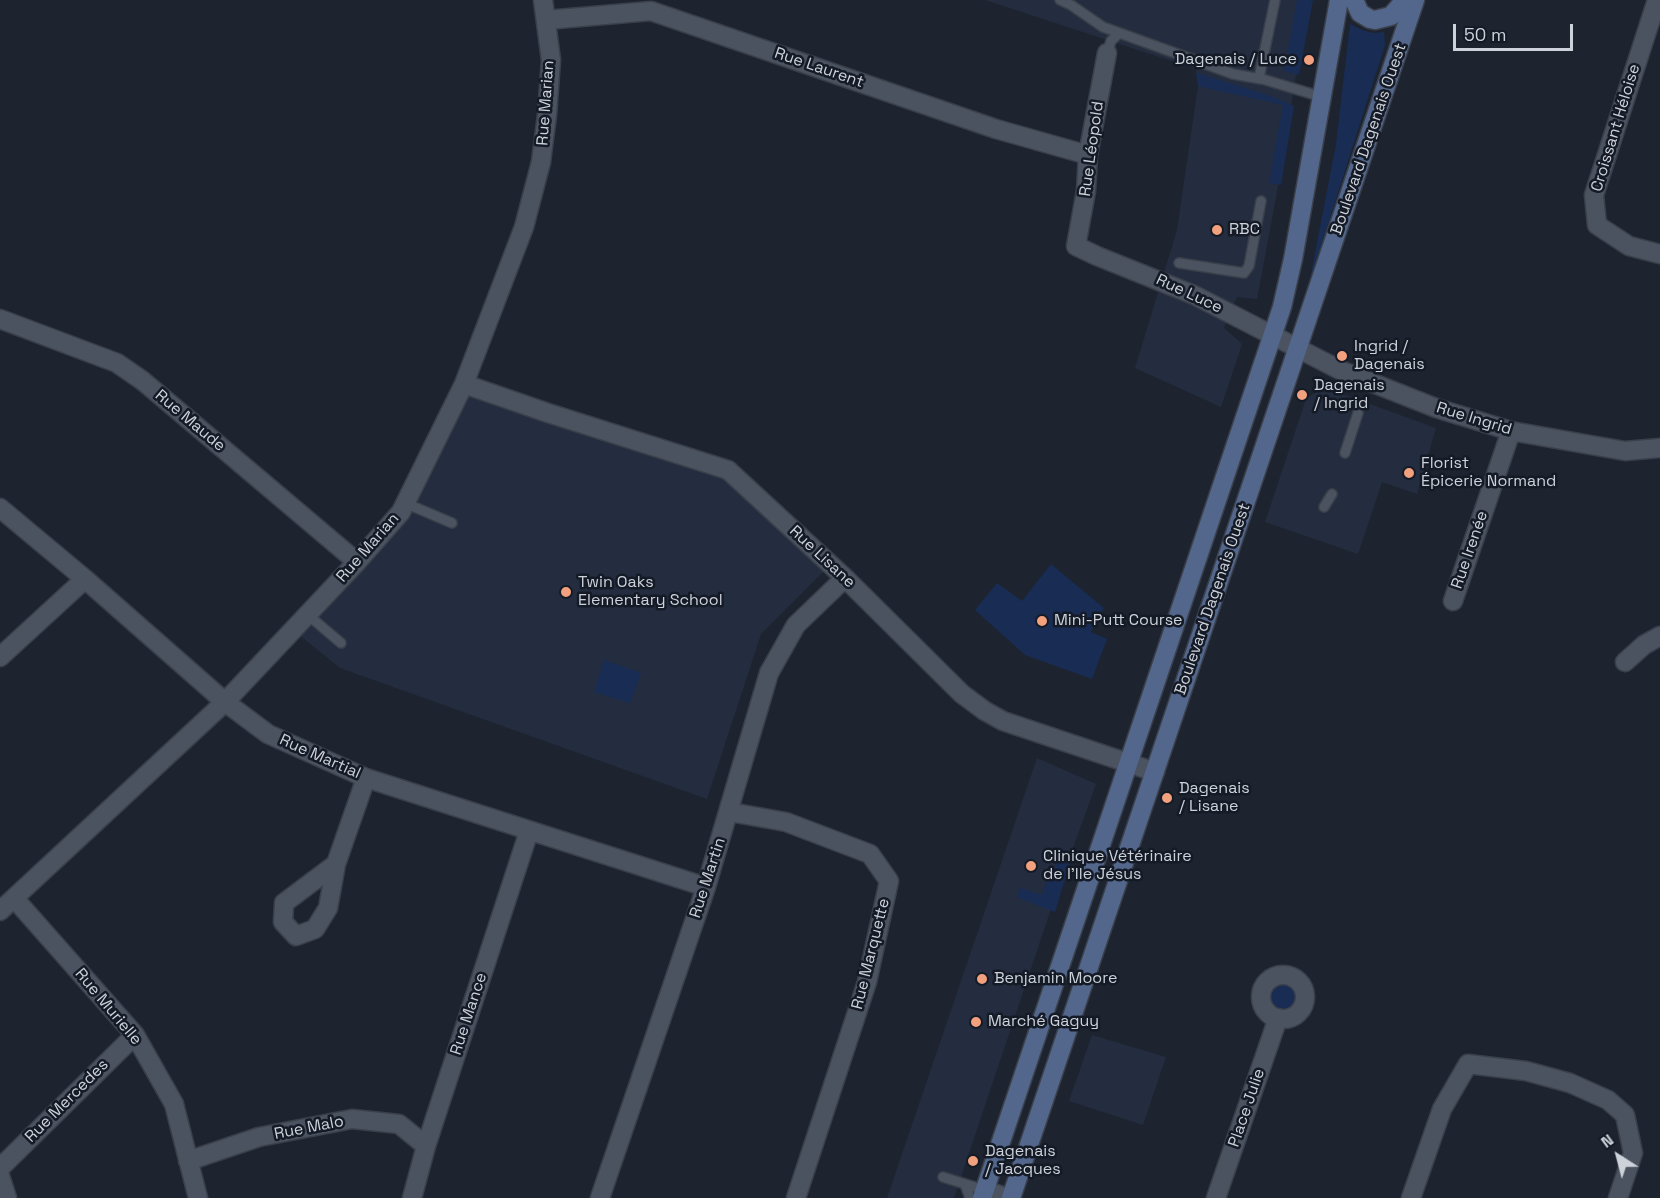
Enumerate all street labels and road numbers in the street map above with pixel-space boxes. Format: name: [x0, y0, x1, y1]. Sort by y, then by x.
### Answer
street label: Boulevard Dagenais Ouest: [1327, 41, 1411, 237]
street label: Rue Laurent: [772, 44, 866, 92]
street label: Rue Marian: [533, 60, 559, 146]
street label: Croissant Héloise: [1587, 62, 1645, 194]
street label: Rue Léopold: [1076, 100, 1108, 198]
street label: Rue Luce: [1153, 270, 1225, 318]
street label: Rue Maude: [151, 386, 229, 456]
street label: Rue Ingrid: [1434, 398, 1514, 440]
street label: Boulevard Dagenais Ouest: [1171, 501, 1255, 697]
street label: Rue Irenée: [1448, 508, 1492, 592]
street label: Rue Marian: [333, 509, 403, 587]
street label: Rue Lisane: [785, 522, 859, 592]
street label: Rue Martial: [276, 731, 364, 783]
street label: Rue Martin: [686, 835, 730, 921]
street label: Rue Marquette: [848, 896, 894, 1012]
street label: Rue Murielle: [70, 965, 146, 1049]
street label: Rue Mance: [447, 970, 491, 1058]
street label: Rue Mercedes: [21, 1055, 113, 1147]
street label: Place Julie: [1225, 1066, 1269, 1150]
street label: Rue Malo: [273, 1112, 345, 1144]

